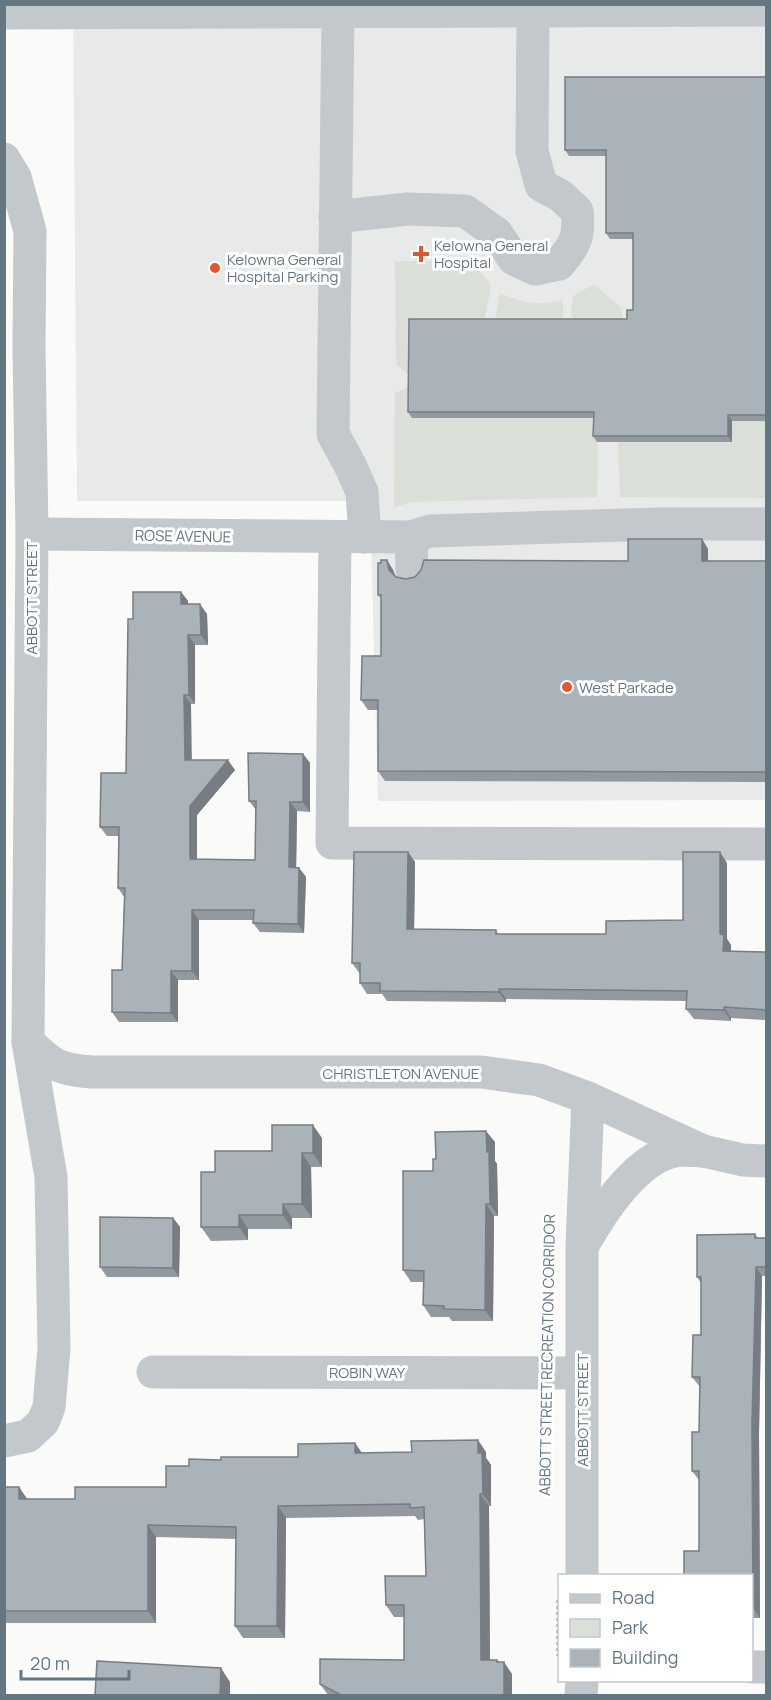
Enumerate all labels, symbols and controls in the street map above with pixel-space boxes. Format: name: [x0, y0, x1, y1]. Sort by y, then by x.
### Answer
place label: Kelowna General Hospital: [434, 235, 549, 273]
marker: Kelowna General Hospital: [412, 245, 430, 263]
place label: Kelowna General Hospital Parking: [227, 249, 342, 287]
marker: Kelowna General Hospital Parking: [208, 261, 222, 275]
street label: ROSE AVENUE: [135, 525, 231, 547]
street label: ABBOTT STREET: [21, 541, 42, 655]
place label: West Parkade: [579, 677, 674, 698]
marker: West Parkade: [560, 680, 574, 694]
street label: CHRISTLETON AVENUE: [323, 1063, 479, 1084]
street label: ABBOTT STREET RECREATION CORRIDOR: [534, 1214, 560, 1496]
street label: ABBOTT STREET: [572, 1353, 593, 1467]
street label: ROBIN WAY: [329, 1362, 406, 1383]
legend: [558, 1574, 753, 1682]
text: Road: [612, 1585, 655, 1609]
text: Park: [612, 1615, 649, 1639]
scale bar: [21, 1643, 129, 1681]
text: Building: [612, 1645, 678, 1669]
text: 20 m: [30, 1651, 70, 1675]

